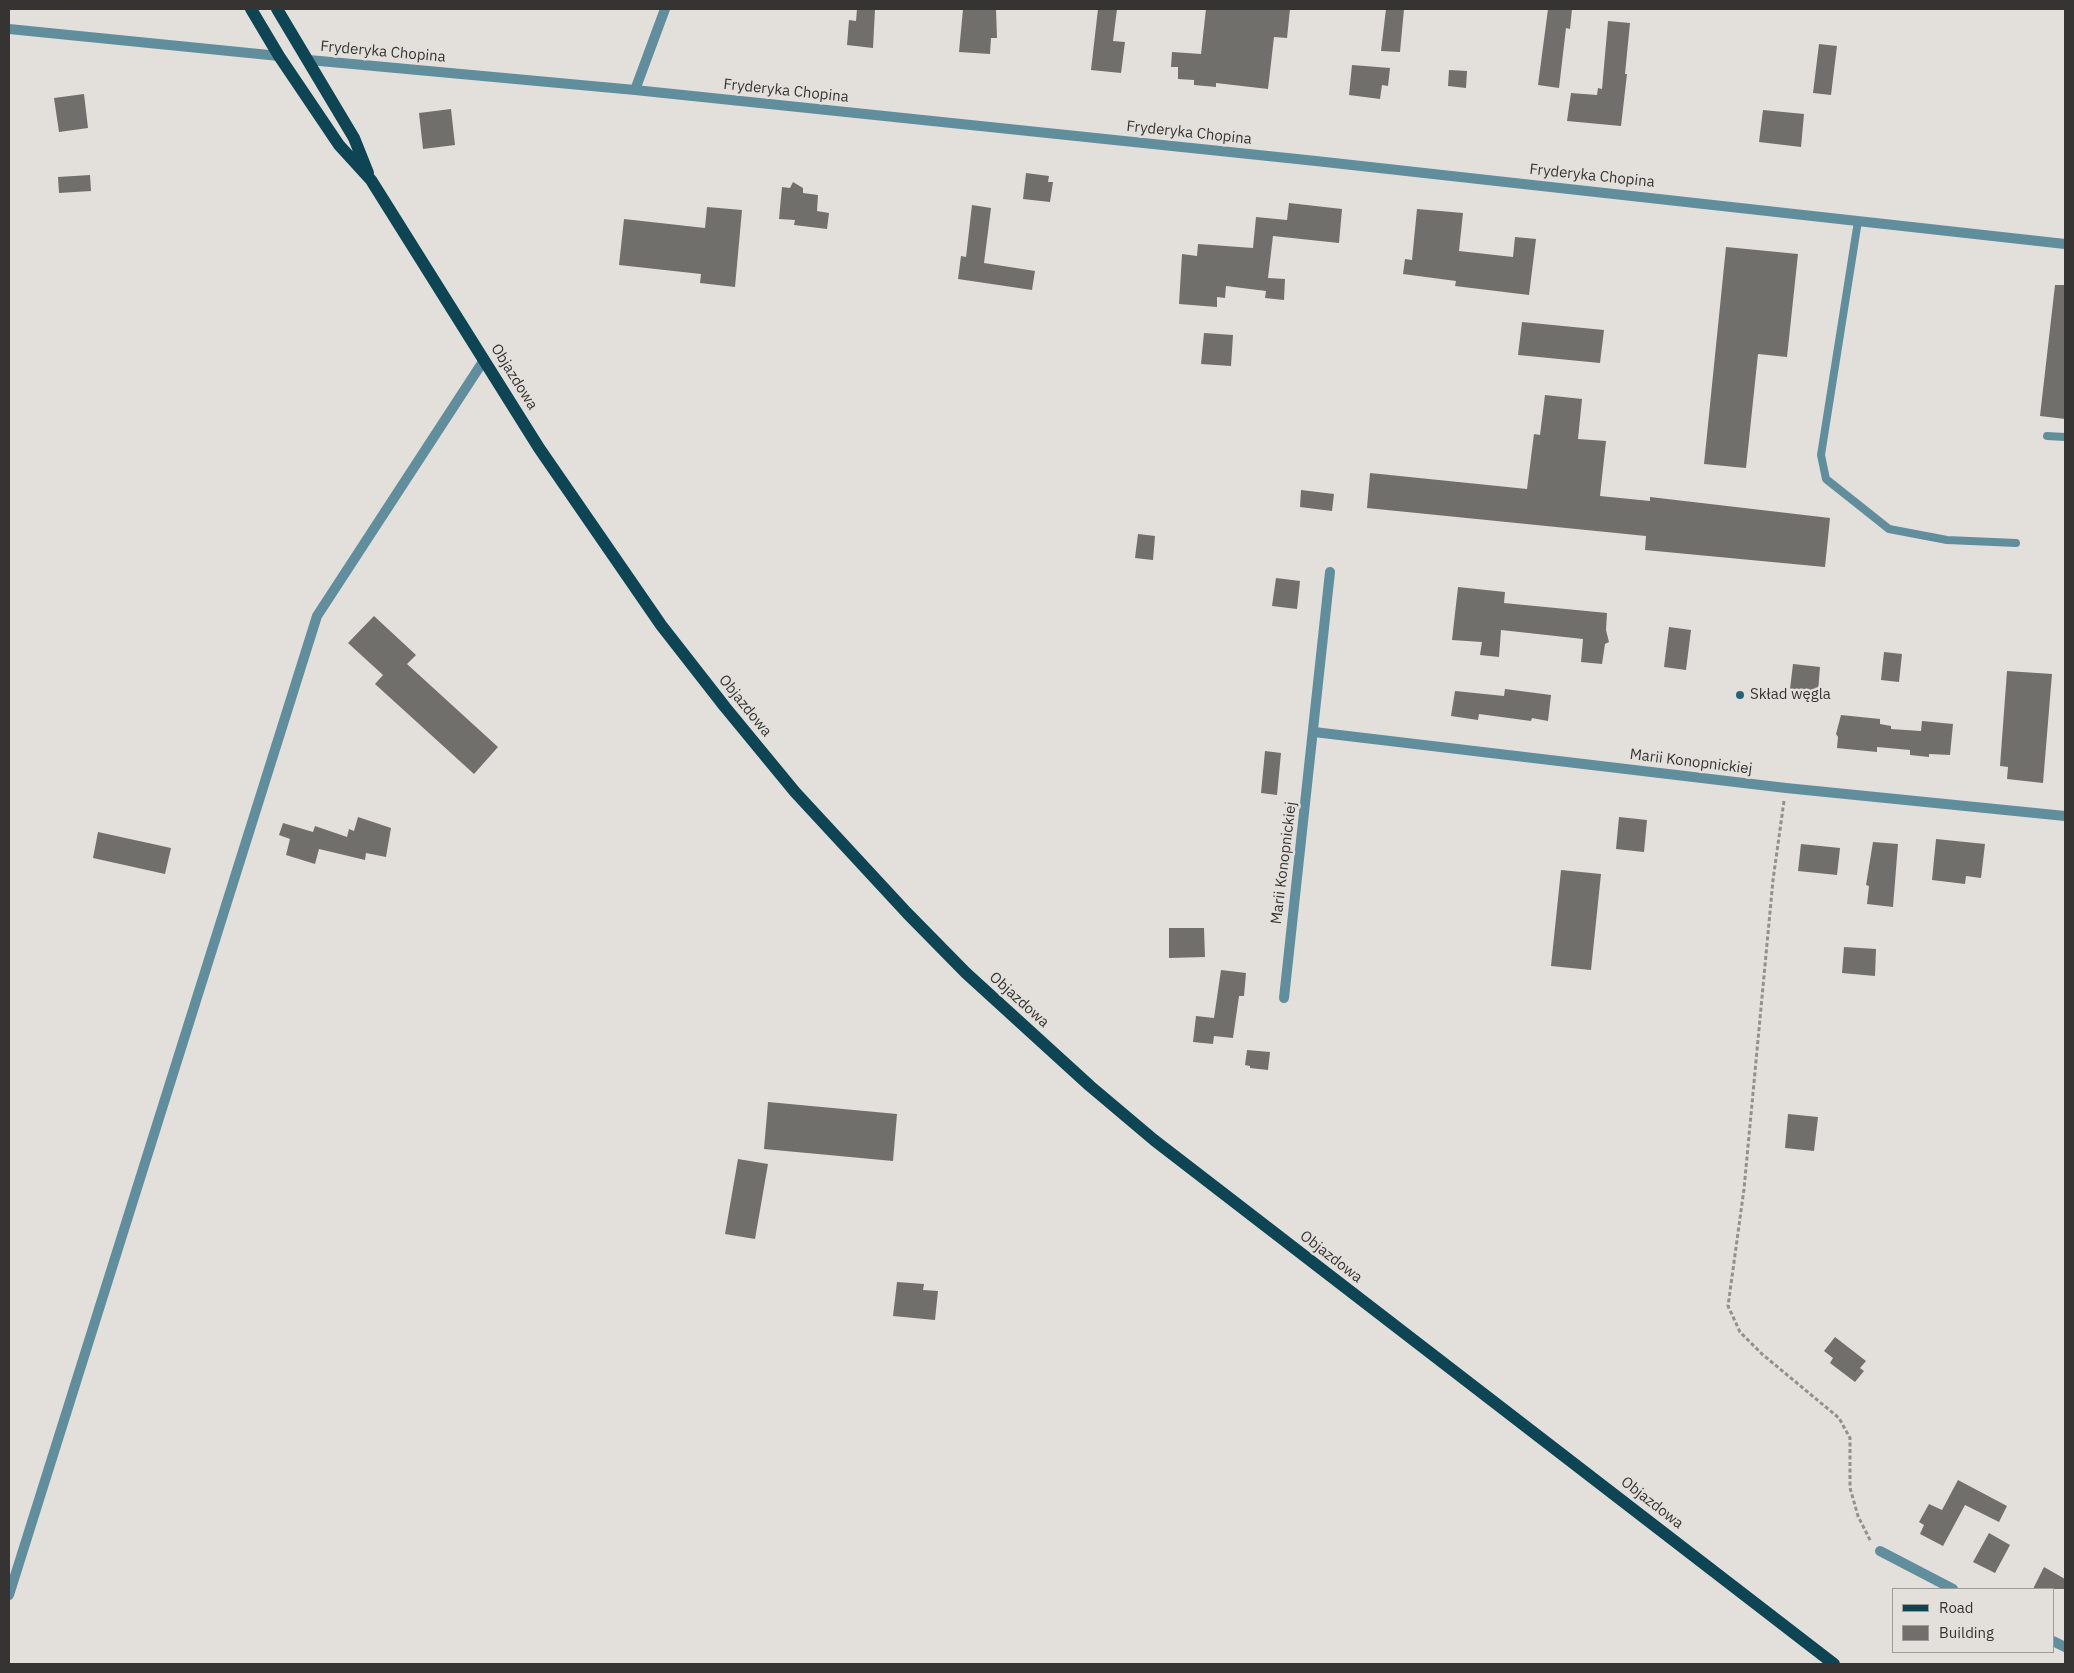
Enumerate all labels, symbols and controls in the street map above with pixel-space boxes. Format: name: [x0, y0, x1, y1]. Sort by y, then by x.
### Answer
street label: Fryderyka Chopina: [320, 38, 446, 66]
street label: Fryderyka Chopina: [722, 75, 850, 107]
street label: Fryderyka Chopina: [1125, 117, 1253, 149]
street label: Fryderyka Chopina: [1528, 160, 1656, 192]
street label: Objazdowa: [487, 341, 541, 413]
street label: Objazdowa: [715, 671, 775, 741]
place label: Skład węgla: [1750, 686, 1831, 704]
marker: Skład węgla: [1734, 689, 1746, 701]
street label: Marii Konopnickiej: [1629, 746, 1753, 778]
street label: Marii Konopnickiej: [1268, 801, 1300, 925]
street label: Objazdowa: [985, 968, 1053, 1032]
street label: Objazdowa: [1296, 1227, 1366, 1287]
street label: Objazdowa: [1617, 1473, 1687, 1533]
legend: [1892, 1588, 2054, 1653]
text: Road: [1939, 1598, 1974, 1617]
text: Building: [1939, 1623, 1994, 1642]

